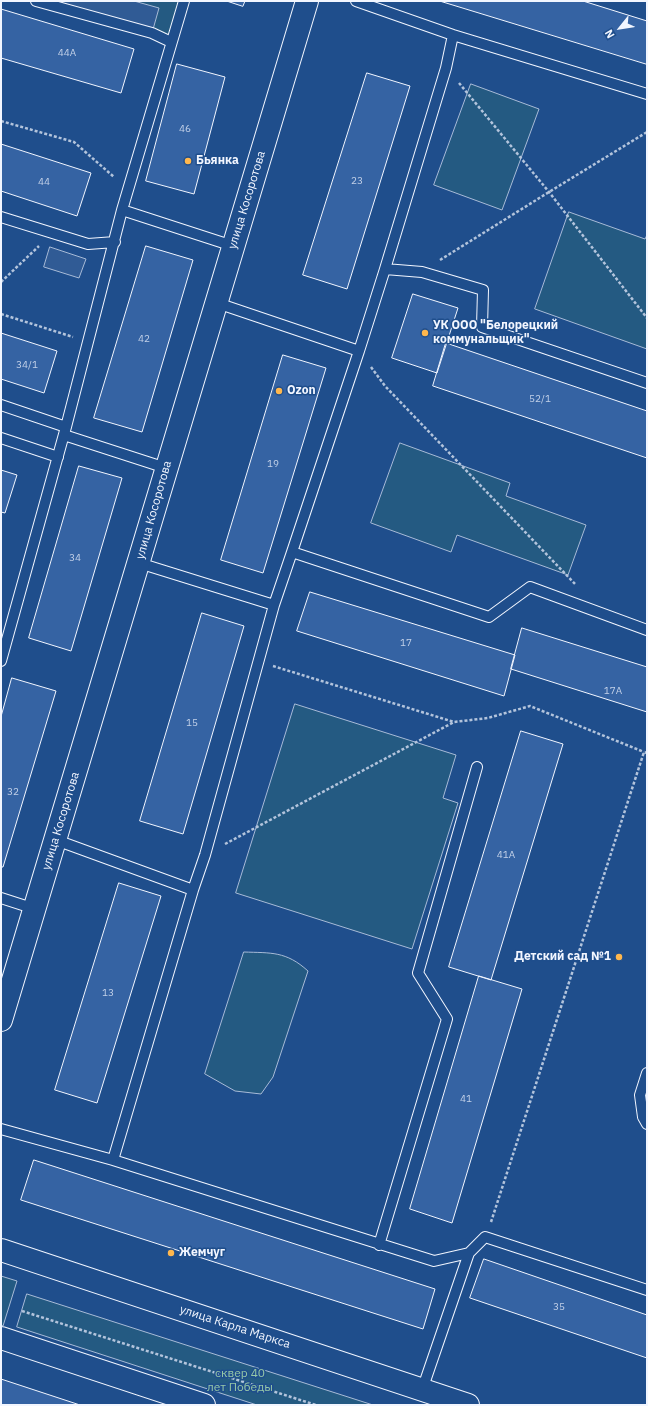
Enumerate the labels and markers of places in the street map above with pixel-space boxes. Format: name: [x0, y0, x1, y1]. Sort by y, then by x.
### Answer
place label: Бьянка: [196, 154, 239, 168]
marker: Бьянка: [183, 156, 193, 166]
place label: УК ООО "Белорецкий коммунальщик": [433, 319, 558, 347]
marker: УК ООО "Белорецкий коммунальщик": [420, 328, 430, 338]
place label: Ozon: [287, 384, 316, 398]
marker: Ozon: [274, 386, 284, 396]
place label: Детский сад №1: [514, 950, 611, 964]
marker: Детский сад №1: [614, 952, 624, 962]
place label: Жемчуг: [179, 1246, 225, 1260]
marker: Жемчуг: [166, 1248, 176, 1258]

